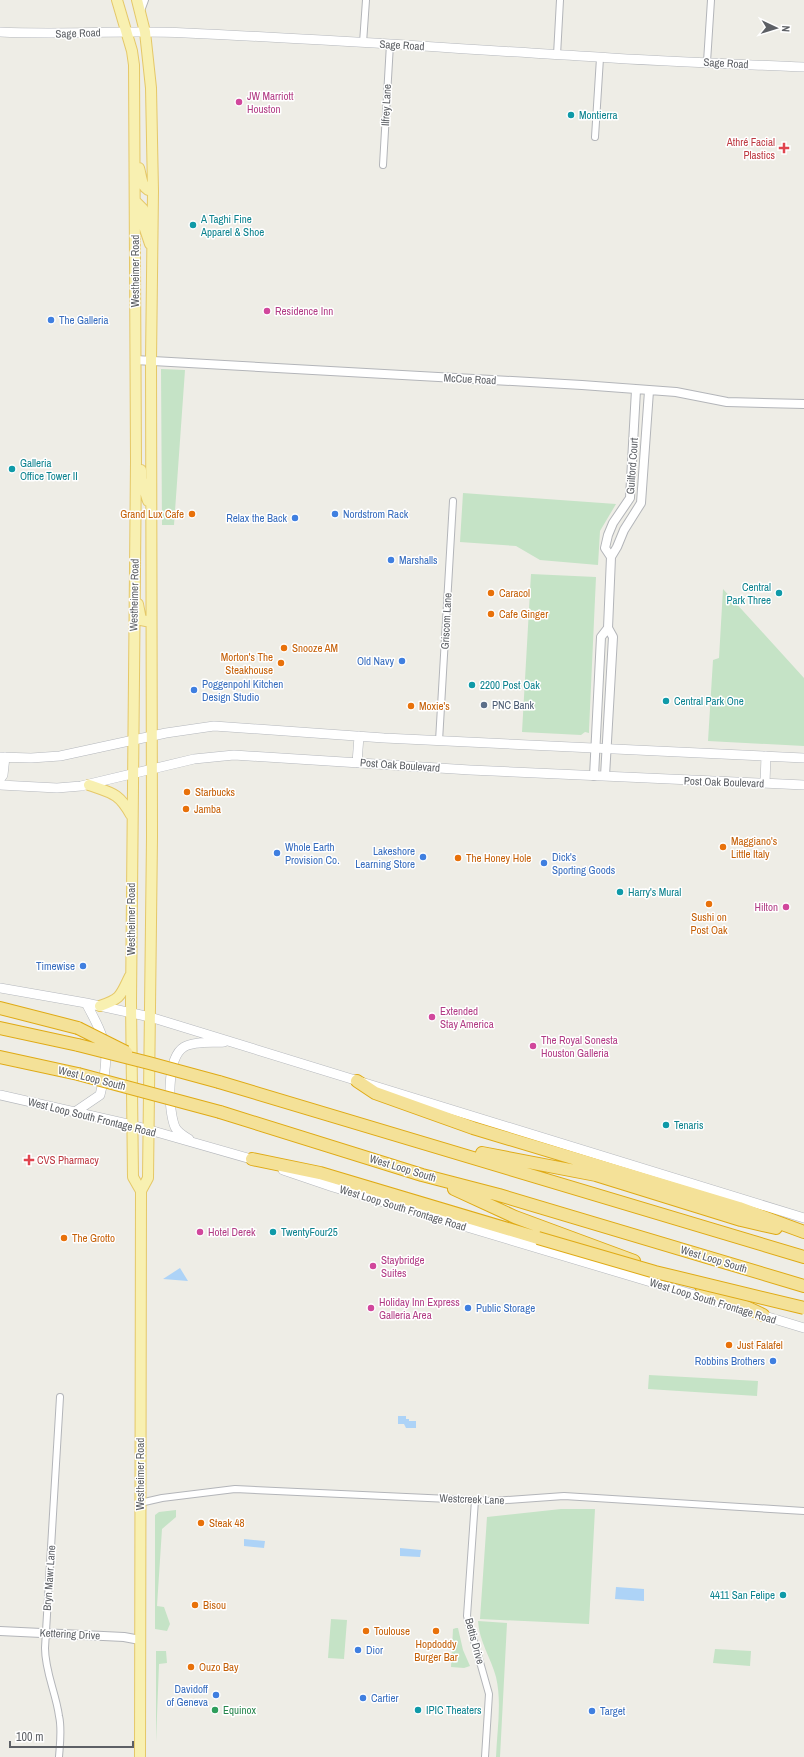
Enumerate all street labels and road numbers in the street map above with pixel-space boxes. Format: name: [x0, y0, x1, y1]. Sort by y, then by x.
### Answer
street label: Sage Road: [55, 25, 101, 41]
street label: Sage Road: [379, 37, 425, 53]
street label: Sage Road: [703, 55, 749, 71]
street label: Ilfrey Lane: [378, 84, 394, 126]
street label: Westheimer Road: [128, 235, 142, 307]
street label: McCue Road: [443, 371, 497, 387]
street label: Guilford Court: [623, 437, 641, 495]
street label: Westheimer Road: [126, 559, 142, 631]
street label: Griscom Lane: [438, 592, 454, 650]
street label: Post Oak Boulevard: [359, 755, 441, 775]
street label: Post Oak Boulevard: [684, 774, 764, 790]
street label: Westheimer Road: [124, 883, 138, 955]
street label: West Loop South: [57, 1063, 127, 1093]
street label: West Loop South Frontage Road: [26, 1094, 158, 1140]
street label: West Loop South: [368, 1151, 438, 1185]
street label: West Loop South Frontage Road: [338, 1182, 468, 1234]
street label: West Loop South: [679, 1242, 749, 1276]
street label: West Loop South Frontage Road: [648, 1275, 778, 1327]
street label: Westheimer Road: [133, 1438, 147, 1510]
street label: Westcreek Lane: [439, 1491, 505, 1507]
street label: Bryn Mawr Lane: [40, 1545, 58, 1611]
street label: Bettis Drive: [462, 1616, 488, 1666]
street label: Kettering Drive: [39, 1625, 101, 1643]

